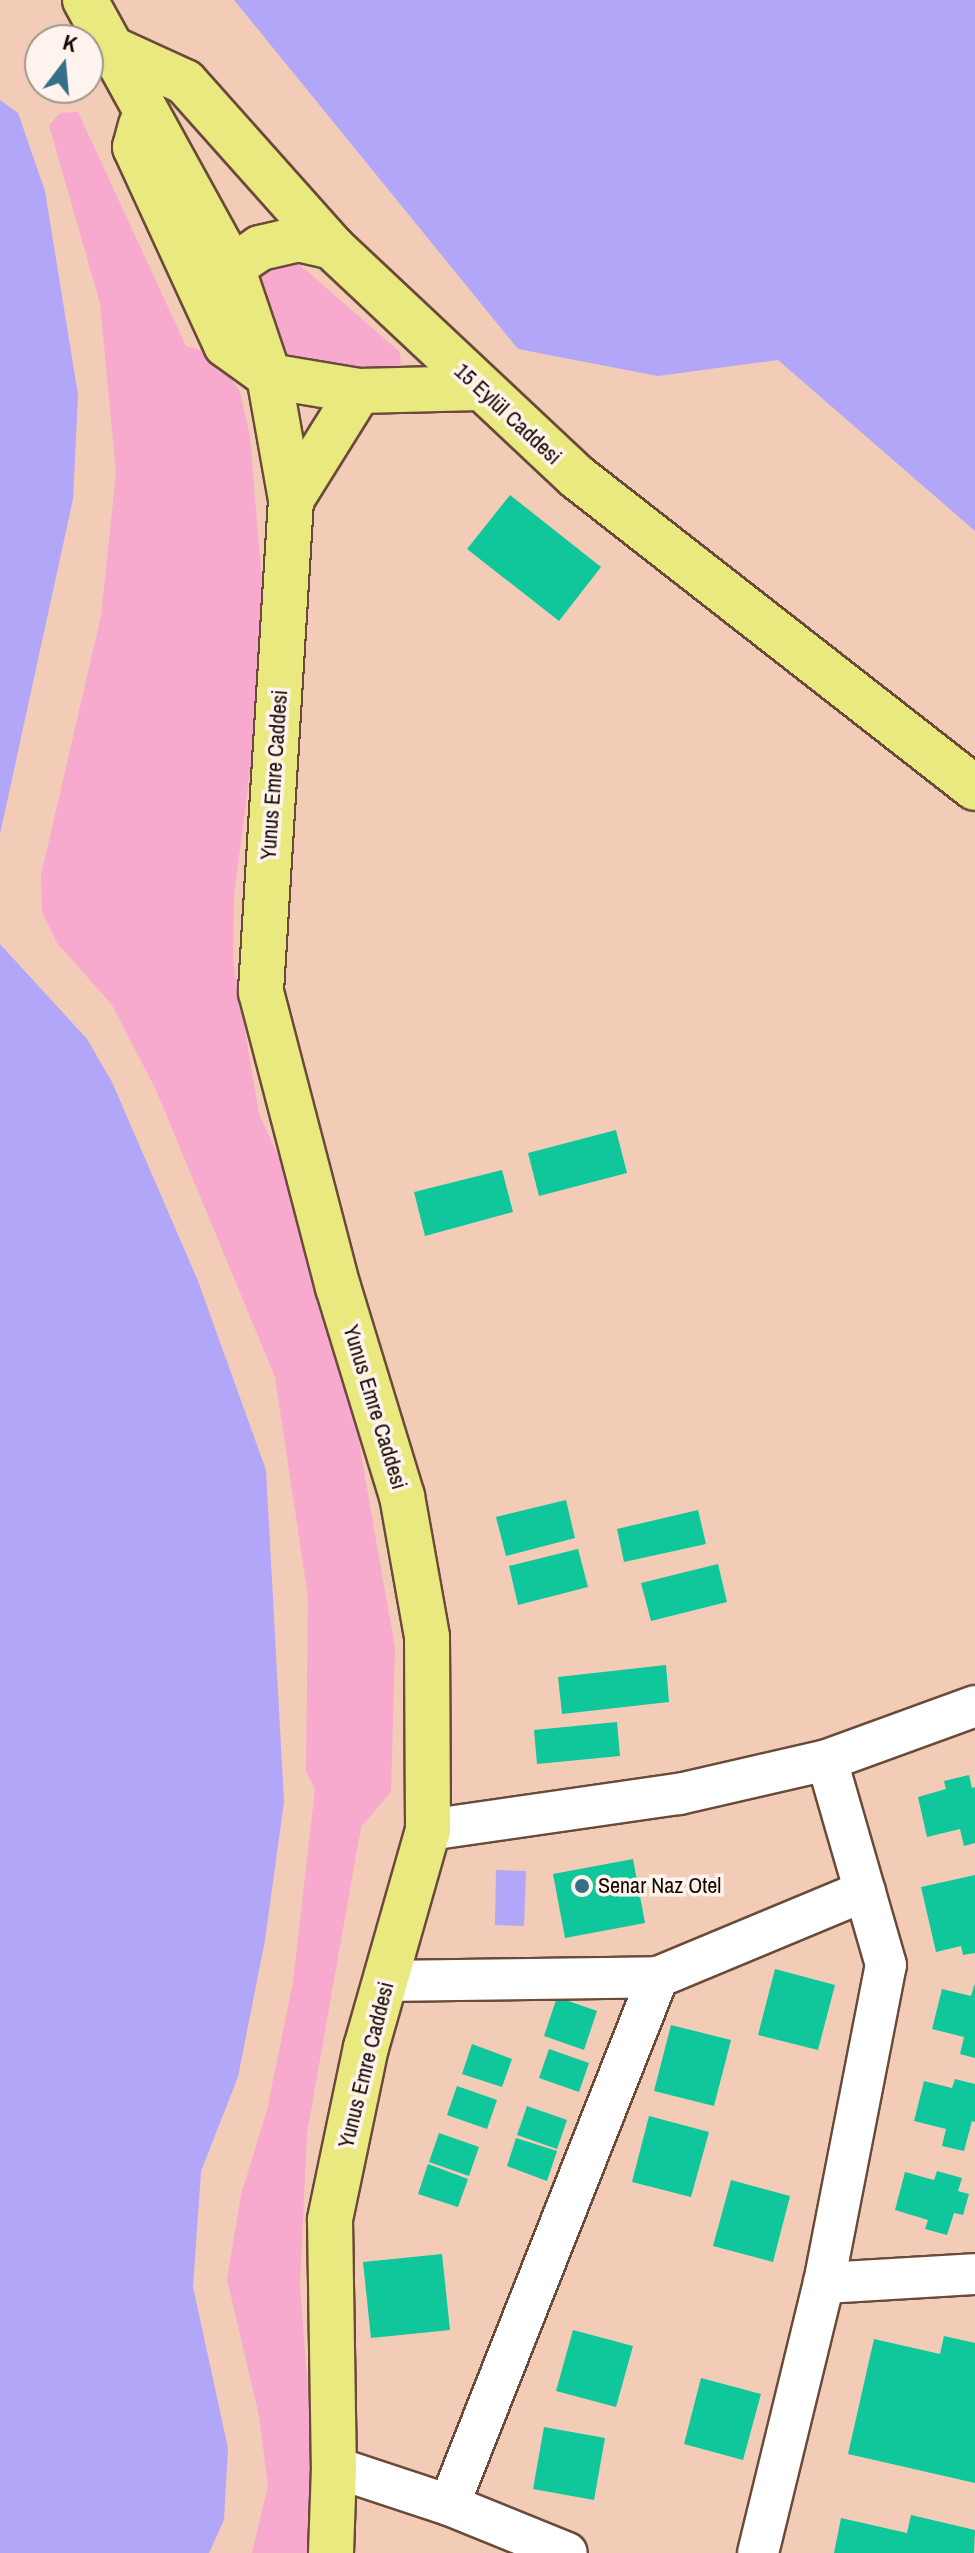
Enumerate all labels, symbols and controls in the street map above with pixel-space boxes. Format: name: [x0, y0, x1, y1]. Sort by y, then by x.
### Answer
north arrow: [24, 24, 104, 104]
text: K: [60, 27, 80, 59]
street label: 15 Eylül Caddesi: [449, 358, 567, 470]
street label: Yunus Emre Caddesi: [255, 689, 293, 861]
street label: Yunus Emre Caddesi: [337, 1322, 413, 1492]
place label: Senar Naz Otel: [598, 1873, 721, 1899]
marker: Senar Naz Otel: [573, 1877, 591, 1895]
street label: Yunus Emre Caddesi: [333, 1979, 399, 2151]

